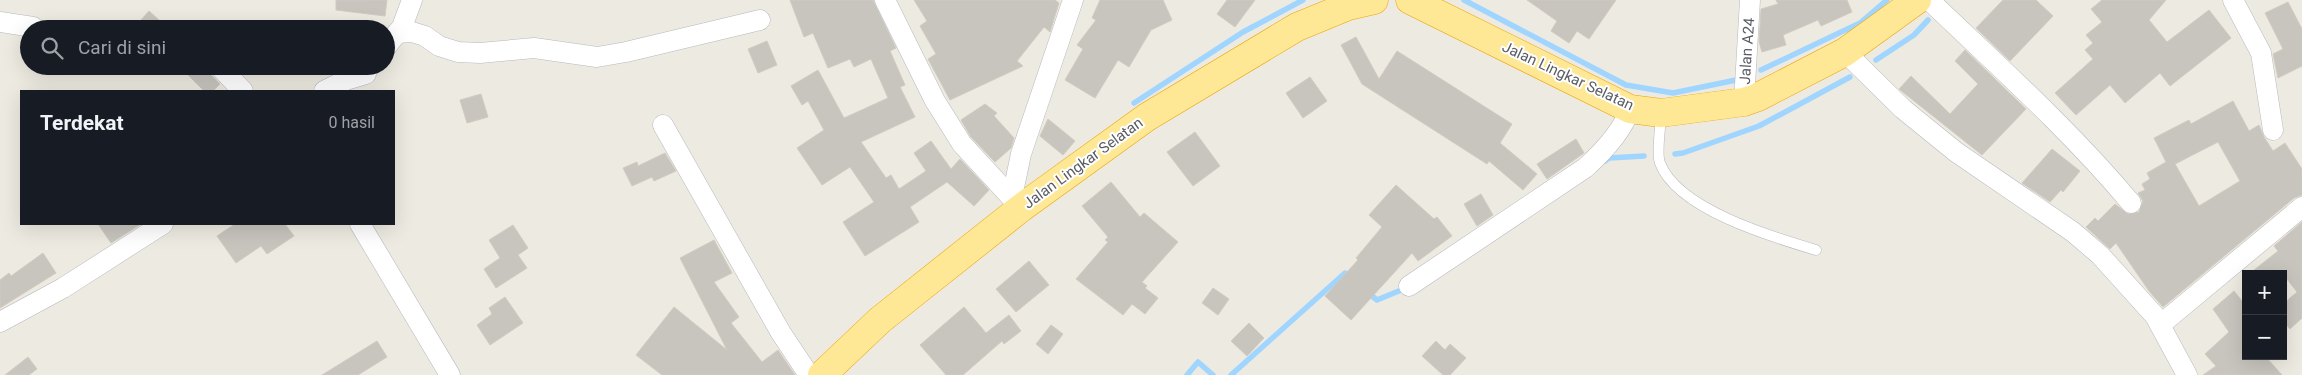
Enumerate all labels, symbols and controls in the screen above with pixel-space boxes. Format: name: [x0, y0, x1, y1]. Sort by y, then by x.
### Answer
street label: Jalan A24: [1736, 16, 1758, 85]
search box: [20, 20, 395, 75]
icon: search: [38, 34, 66, 62]
text: Cari di sini: [78, 36, 166, 59]
street label: Jalan Lingkar Selatan: [1499, 38, 1637, 114]
text: Terdekat: [40, 111, 124, 135]
text: 0 hasil: [328, 113, 375, 132]
street label: Jalan Lingkar Selatan: [1020, 114, 1146, 212]
map controls: [2242, 270, 2287, 360]
button: +: [2242, 270, 2287, 315]
button: −: [2242, 315, 2287, 360]

